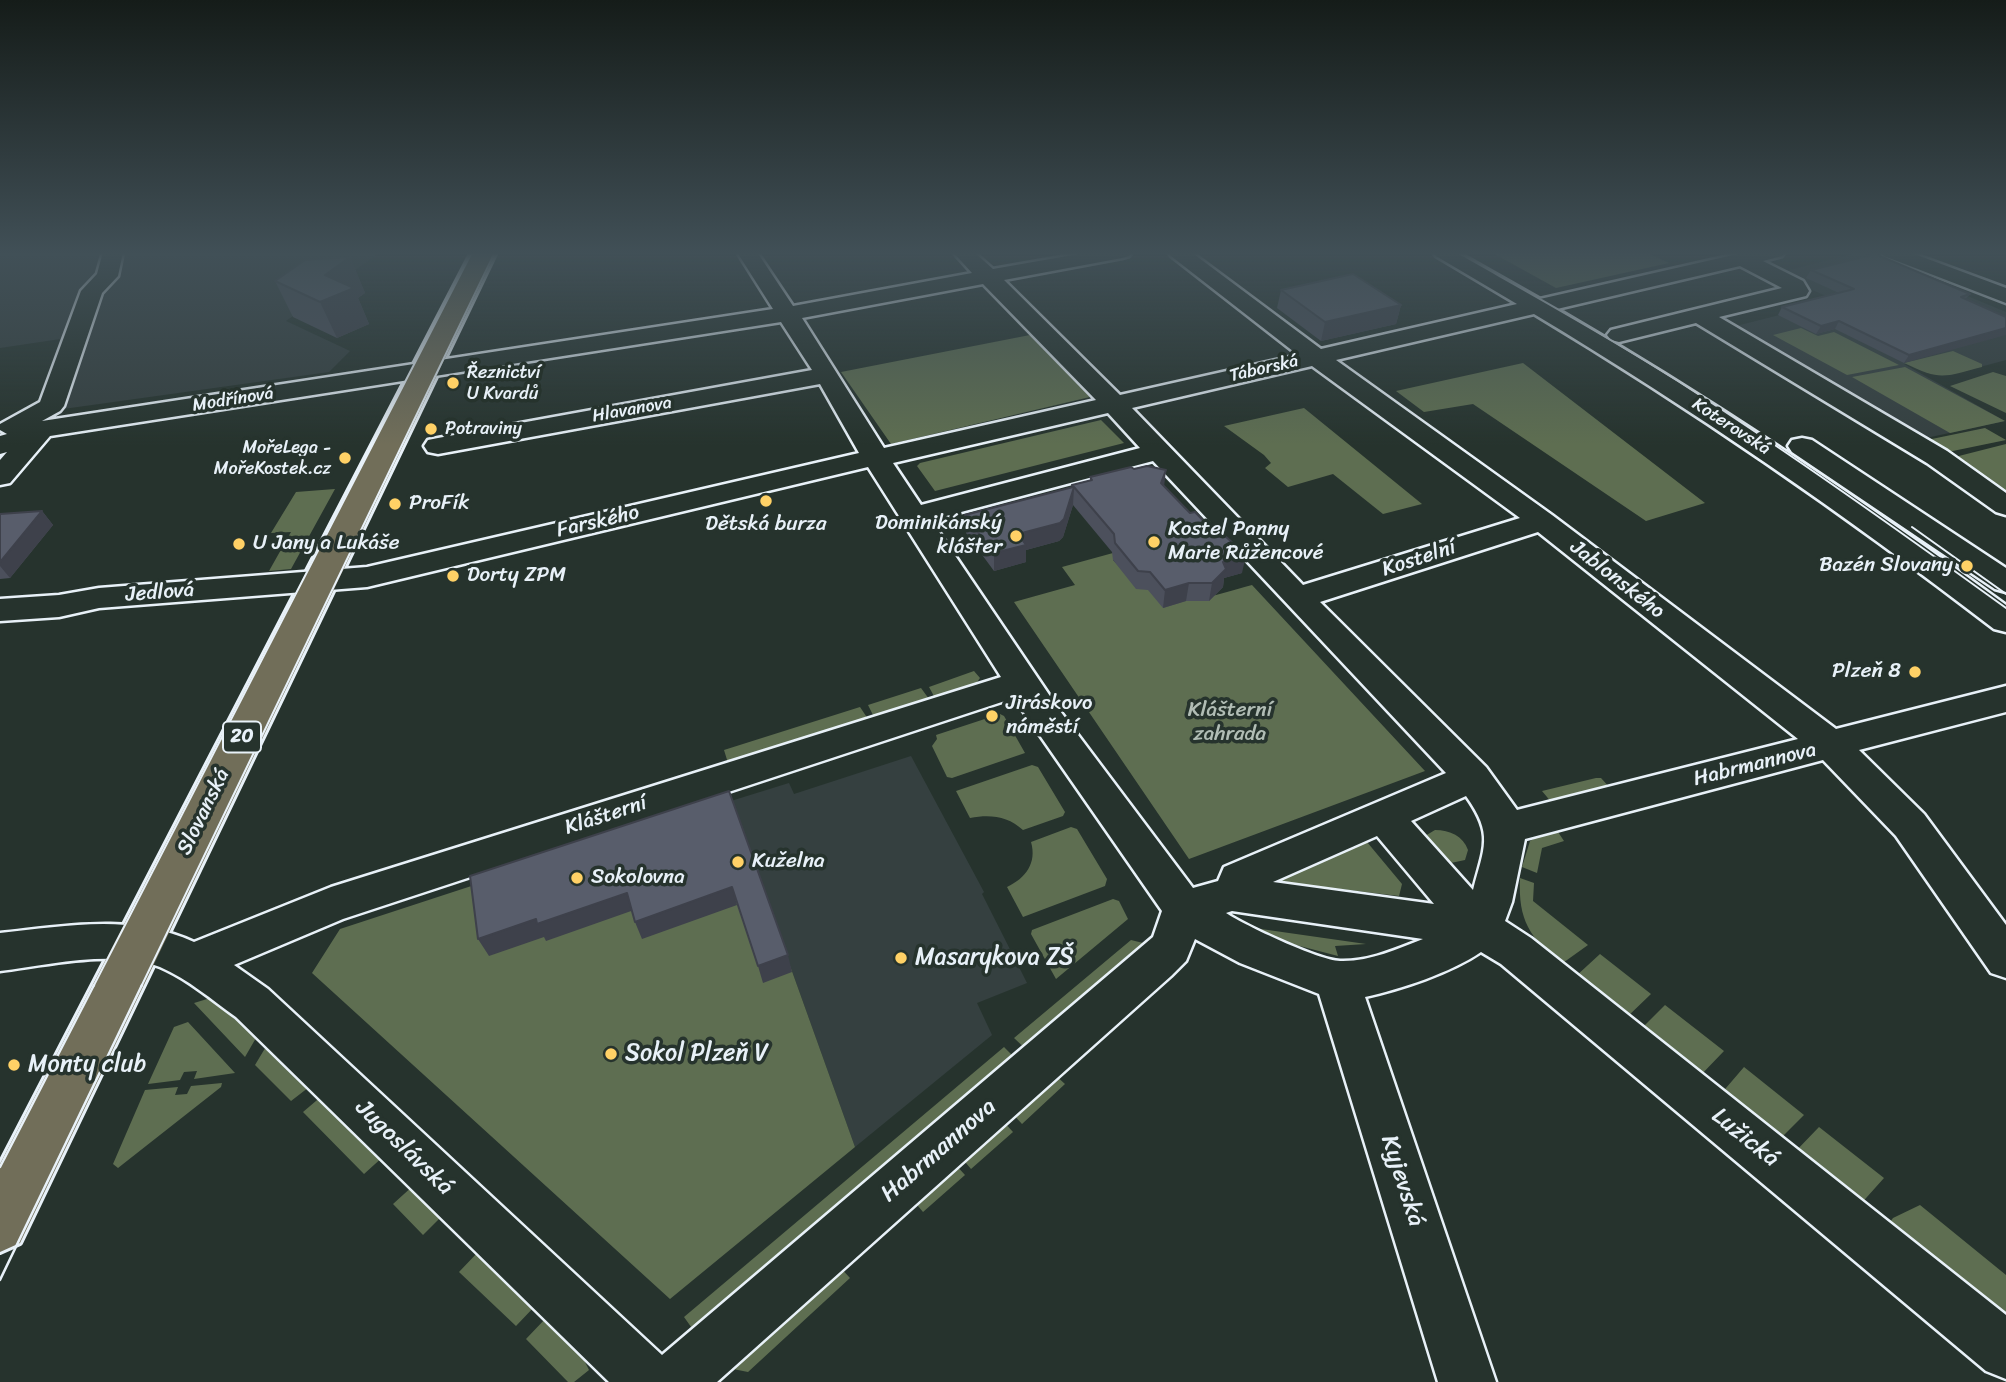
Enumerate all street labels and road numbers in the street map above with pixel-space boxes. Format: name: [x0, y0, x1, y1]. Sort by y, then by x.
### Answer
street label: Táborská: [1228, 351, 1300, 387]
street label: Modřínová: [191, 383, 275, 417]
street label: Hlavanova: [591, 392, 673, 428]
street label: Koterovská: [1688, 394, 1774, 460]
street label: Farského: [554, 500, 642, 544]
street label: Kostelní: [1379, 535, 1459, 583]
street label: Jablonského: [1565, 535, 1669, 625]
street label: Jedlová: [125, 578, 195, 608]
road number: 20: [223, 722, 261, 752]
street label: Habrmannova: [1691, 738, 1819, 792]
street label: Slovanská: [172, 765, 236, 859]
street label: Klášterní: [562, 791, 650, 841]
street label: Habrmannova: [875, 1093, 1003, 1209]
street label: Jugoslávská: [349, 1094, 459, 1202]
street label: Lužická: [1705, 1102, 1785, 1174]
street label: Kyjevská: [1374, 1132, 1430, 1230]

